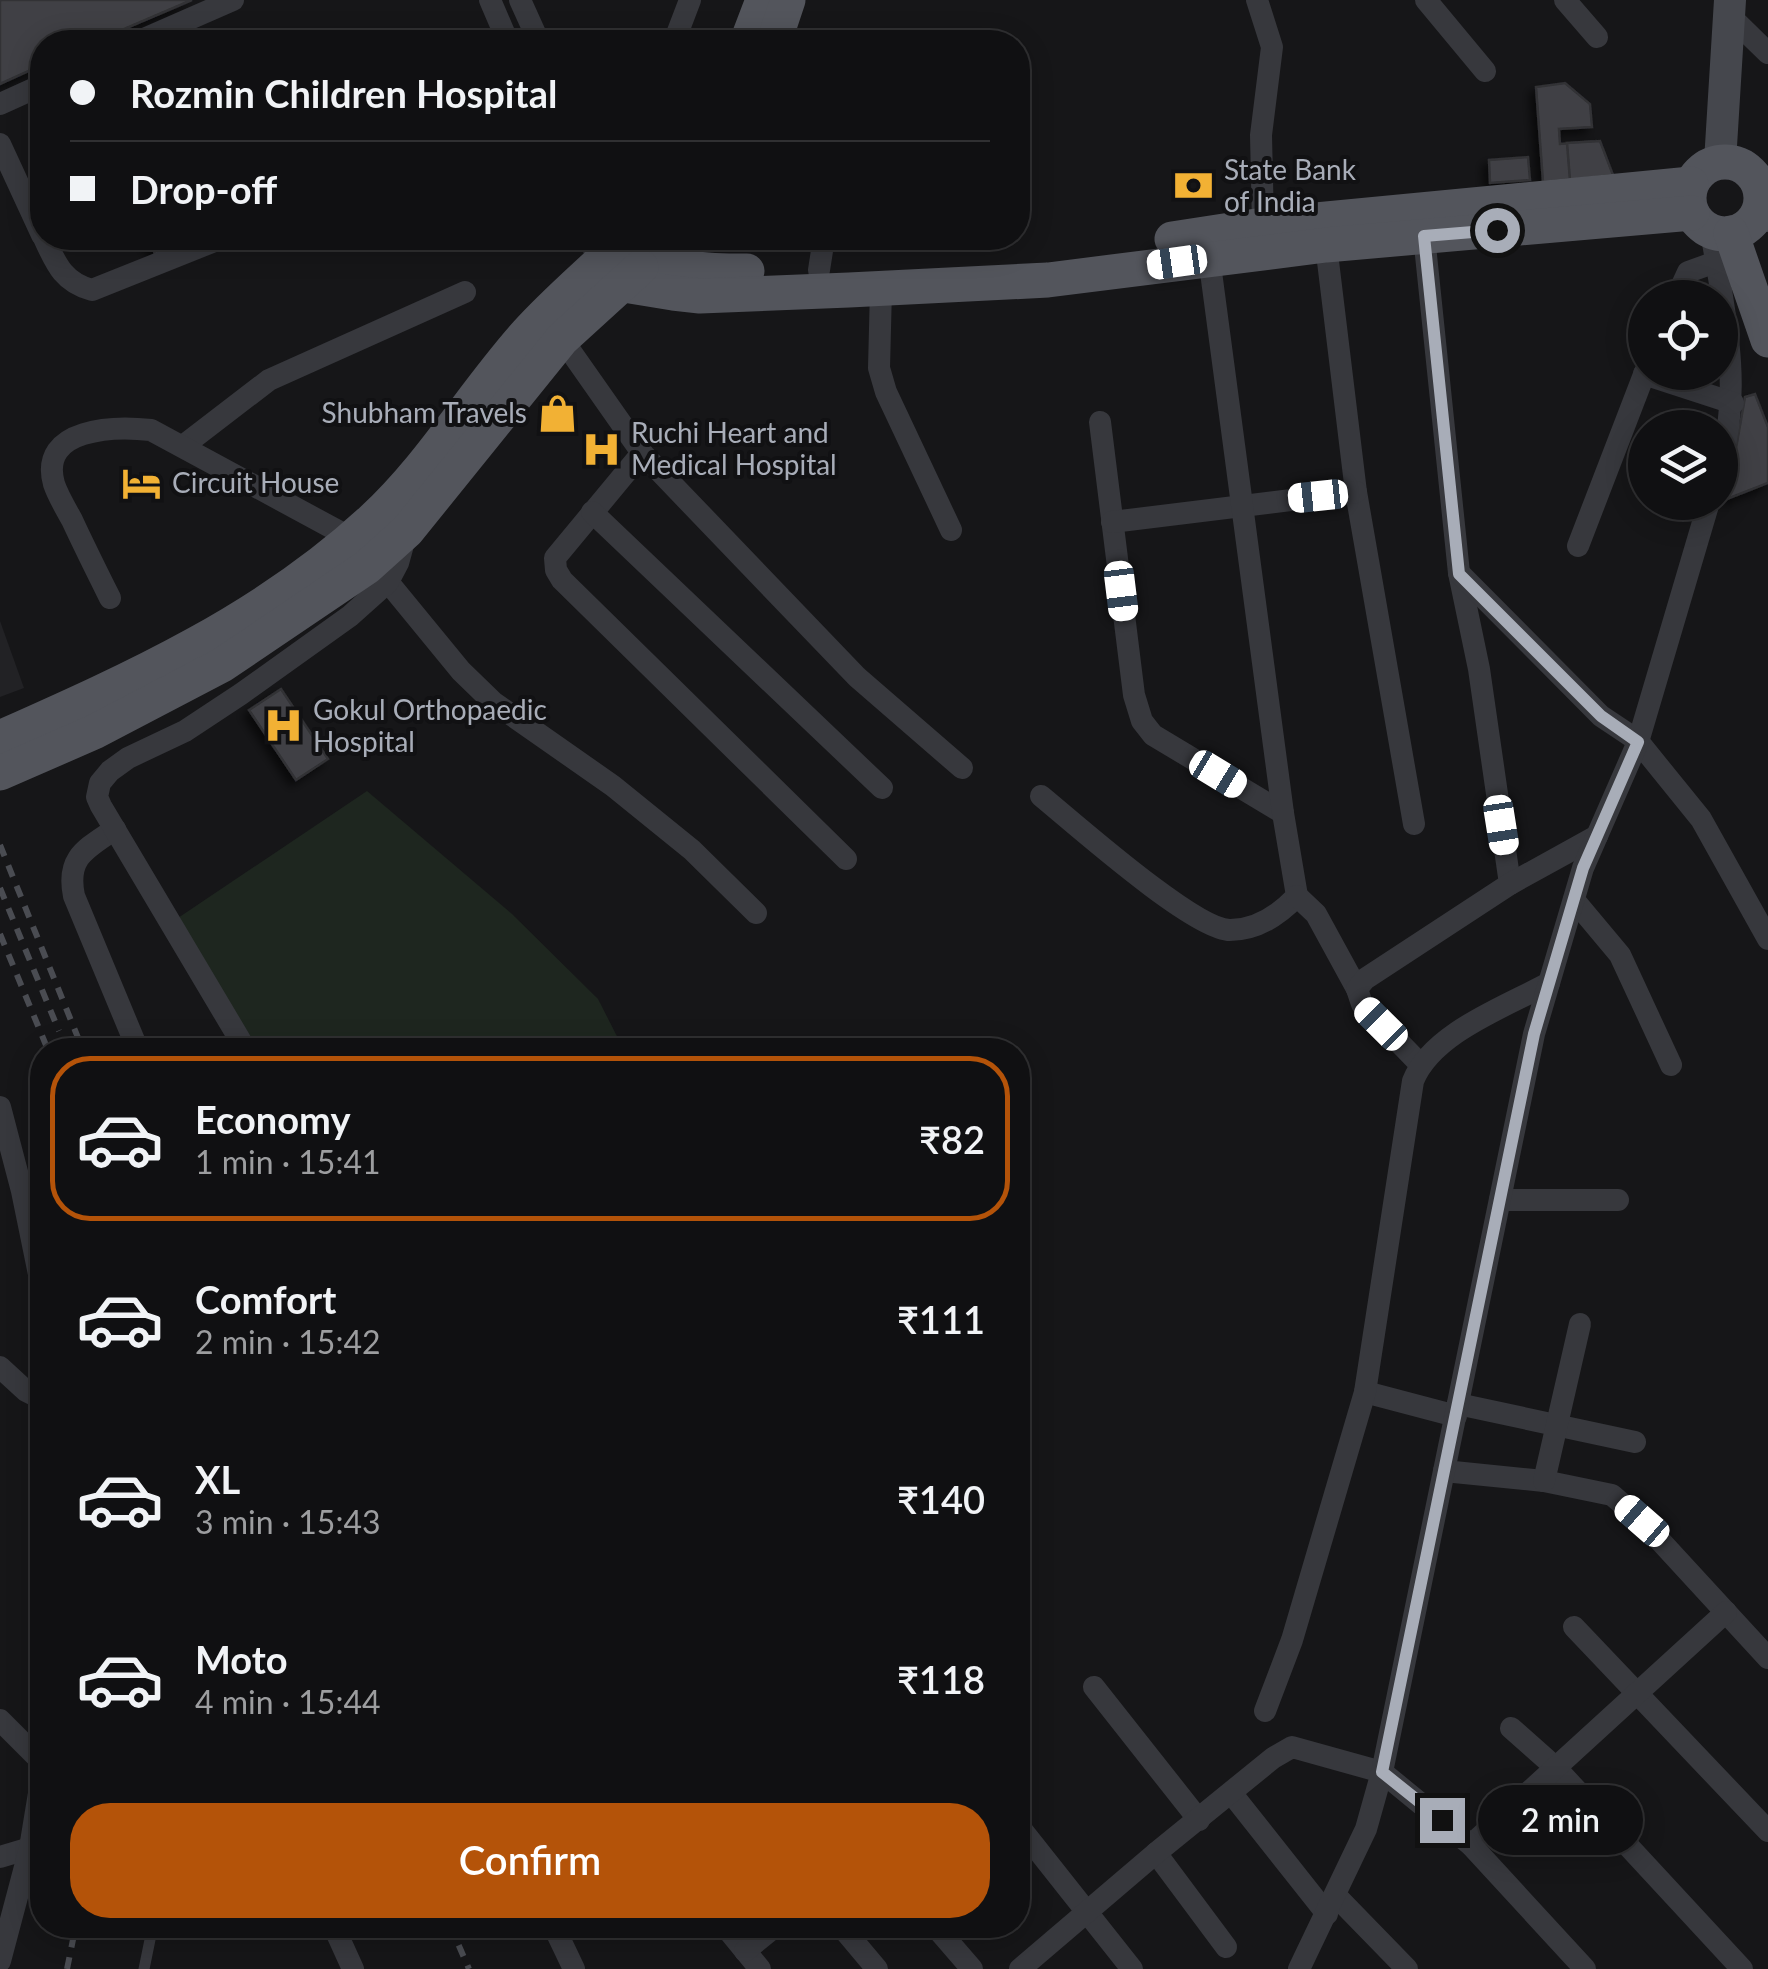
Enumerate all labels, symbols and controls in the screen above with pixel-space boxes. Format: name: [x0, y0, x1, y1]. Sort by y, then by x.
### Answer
text: Rozmin Children Hospital: [130, 70, 557, 116]
place label: State Bank of India: [1224, 152, 1357, 218]
bank icon: State Bank of India: [1173, 165, 1215, 207]
text: Drop-off: [130, 166, 277, 212]
route start: [1475, 208, 1520, 253]
car: [1145, 243, 1209, 281]
map controls: [1628, 280, 1738, 520]
button: locate: [1628, 280, 1738, 390]
shop icon: Shubham Travels: [536, 392, 578, 434]
place label: Shubham Travels: [322, 395, 527, 429]
button: layers: [1628, 410, 1738, 520]
place label: Ruchi Heart and Medical Hospital: [631, 415, 837, 481]
hospital icon: Ruchi Heart and Medical Hospital: [580, 428, 622, 470]
hotel icon: Circuit House: [121, 462, 163, 504]
place label: Circuit House: [172, 465, 339, 499]
car: [1287, 478, 1349, 514]
car: [1102, 559, 1140, 623]
place label: Gokul Orthopaedic Hospital: [313, 692, 547, 758]
hospital icon: Gokul Orthopaedic Hospital: [262, 705, 304, 747]
car: [1185, 746, 1251, 802]
car: [1481, 793, 1521, 857]
car: [1349, 992, 1413, 1056]
icon: car: [75, 1094, 165, 1184]
text: Economy: [195, 1096, 350, 1142]
text: ₹82: [919, 1116, 985, 1162]
text: 1 min · 15:41: [195, 1142, 381, 1181]
icon: car: [75, 1274, 165, 1364]
text: Comfort: [195, 1276, 336, 1322]
text: ₹111: [897, 1296, 985, 1342]
text: 2 min · 15:42: [195, 1322, 381, 1361]
icon: car: [75, 1454, 165, 1544]
text: XL: [195, 1456, 240, 1502]
text: ₹140: [897, 1476, 985, 1522]
car: [1610, 1490, 1674, 1552]
text: 3 min · 15:43: [195, 1502, 381, 1541]
icon: car: [75, 1634, 165, 1724]
text: Moto: [195, 1636, 288, 1682]
text: ₹118: [897, 1656, 985, 1702]
text: 4 min · 15:44: [195, 1682, 381, 1721]
callout: 2 min: [1477, 1785, 1642, 1855]
route end: [1420, 1798, 1465, 1843]
text: 2 min: [1521, 1800, 1600, 1839]
button: Confirm: [70, 1803, 990, 1918]

